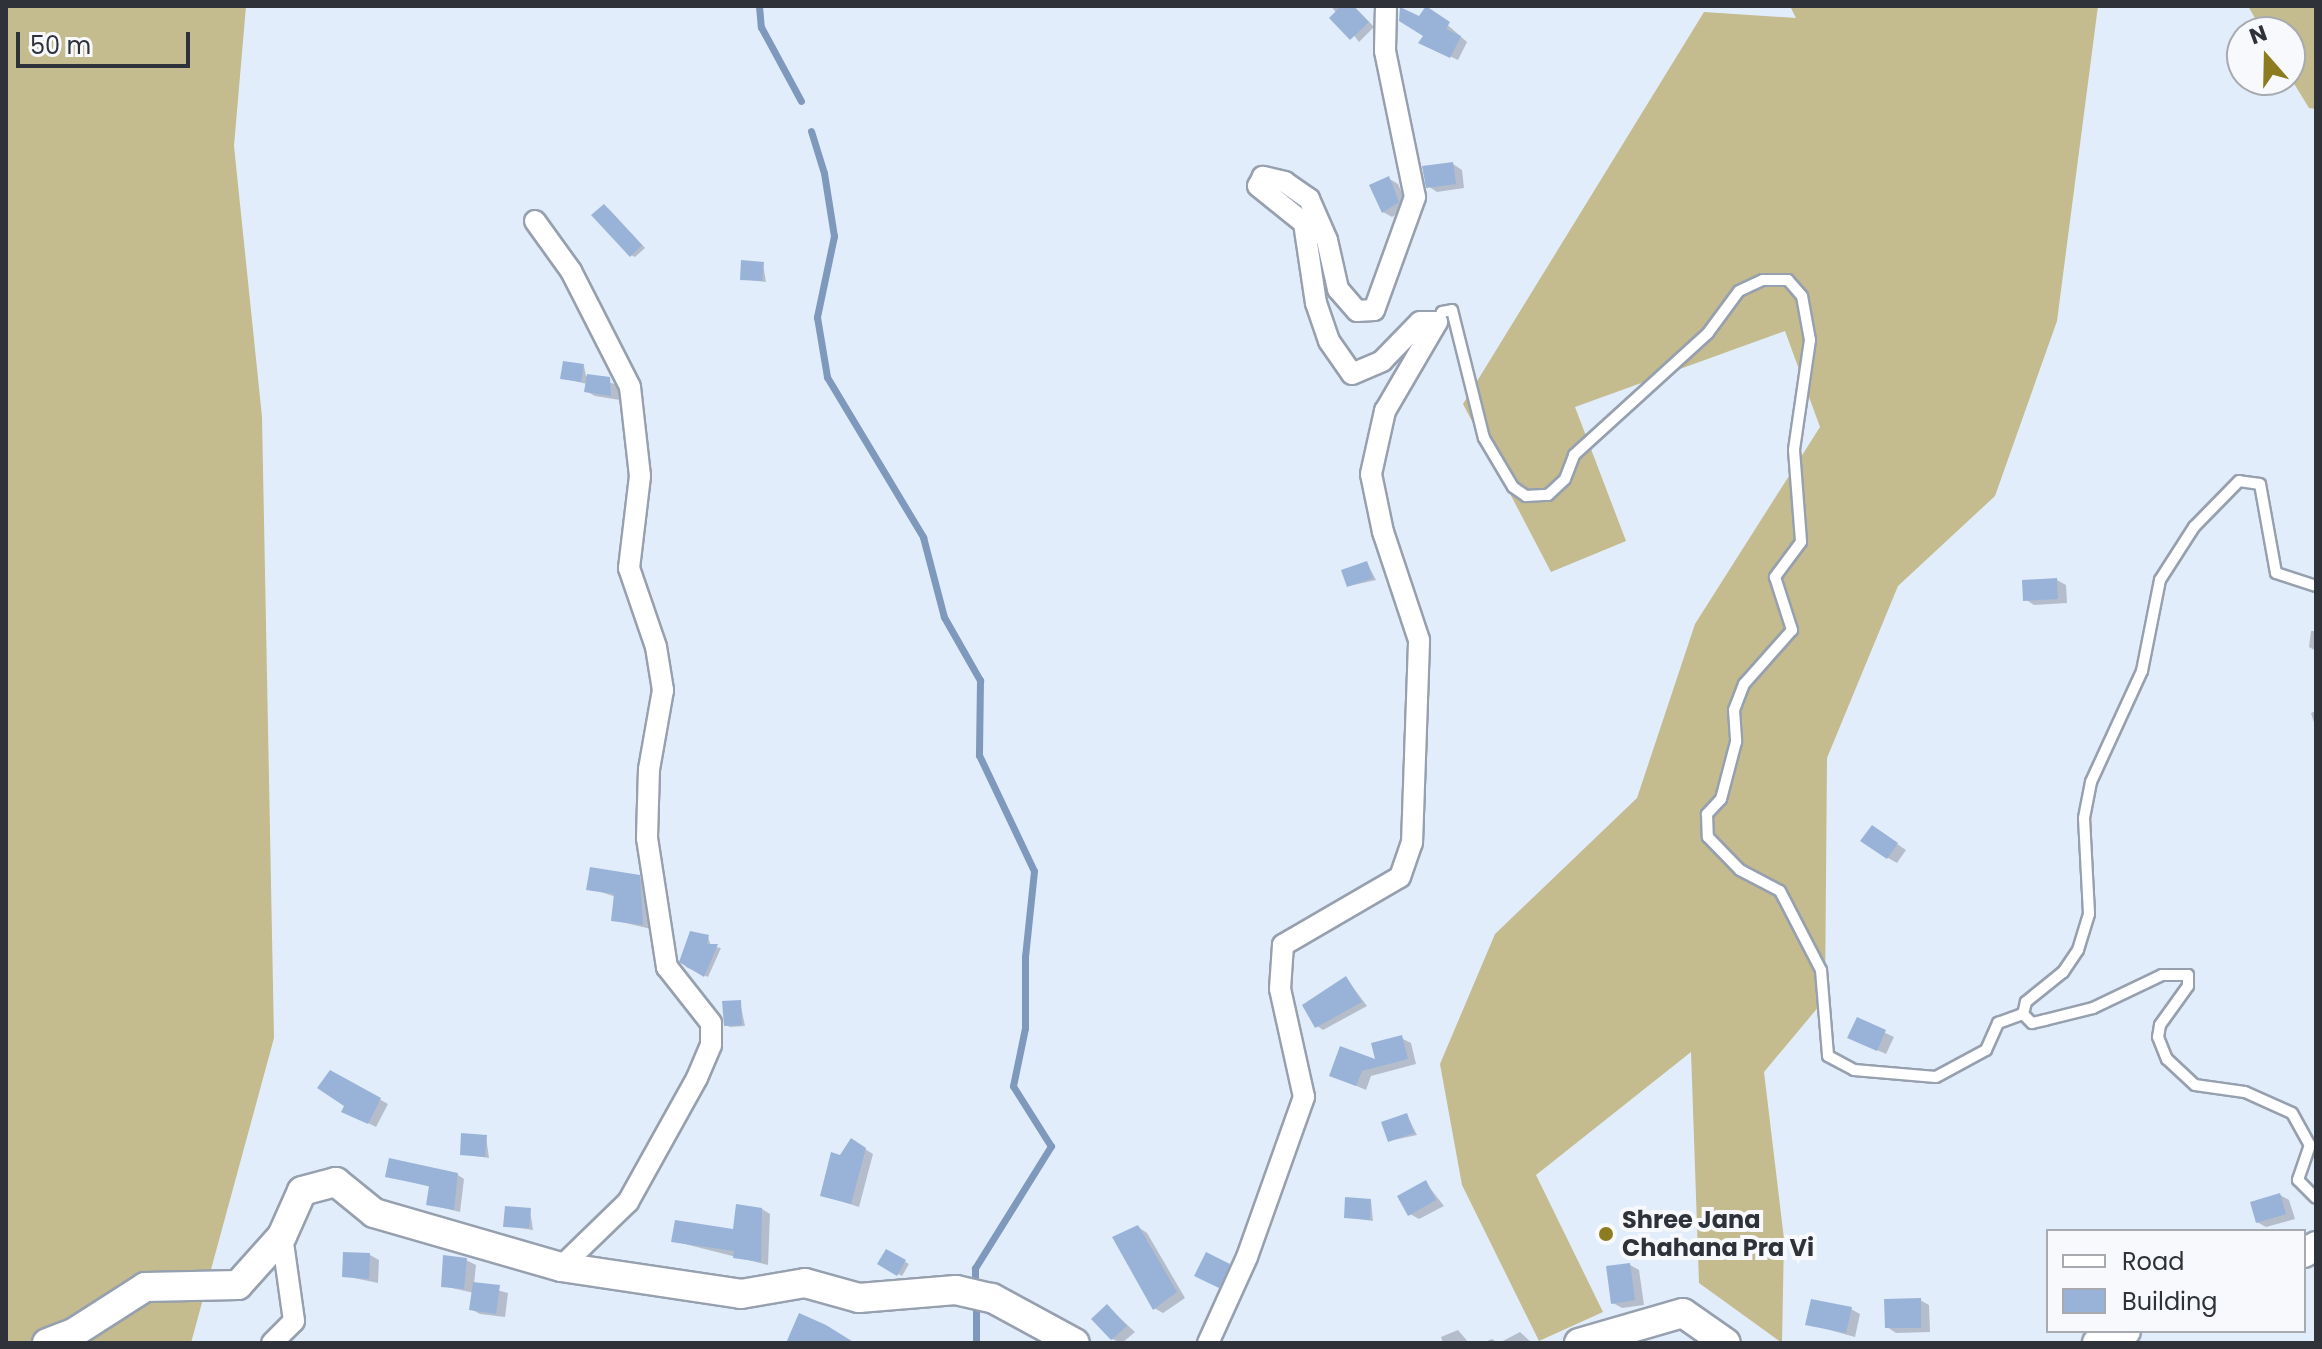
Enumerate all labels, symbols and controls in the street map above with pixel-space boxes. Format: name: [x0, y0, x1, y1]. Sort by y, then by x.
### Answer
scale bar: [20, 16, 194, 66]
north arrow: [2226, 16, 2306, 96]
text: N: [2245, 17, 2271, 52]
text: 50 m: [30, 29, 91, 62]
place label: Shree Jana Chahana Pra Vi: [1622, 1206, 1814, 1262]
marker: Shree Jana Chahana Pra Vi: [1597, 1225, 1615, 1243]
legend: [2046, 1229, 2306, 1333]
text: Road: [2122, 1245, 2184, 1278]
text: Building: [2122, 1285, 2218, 1318]

